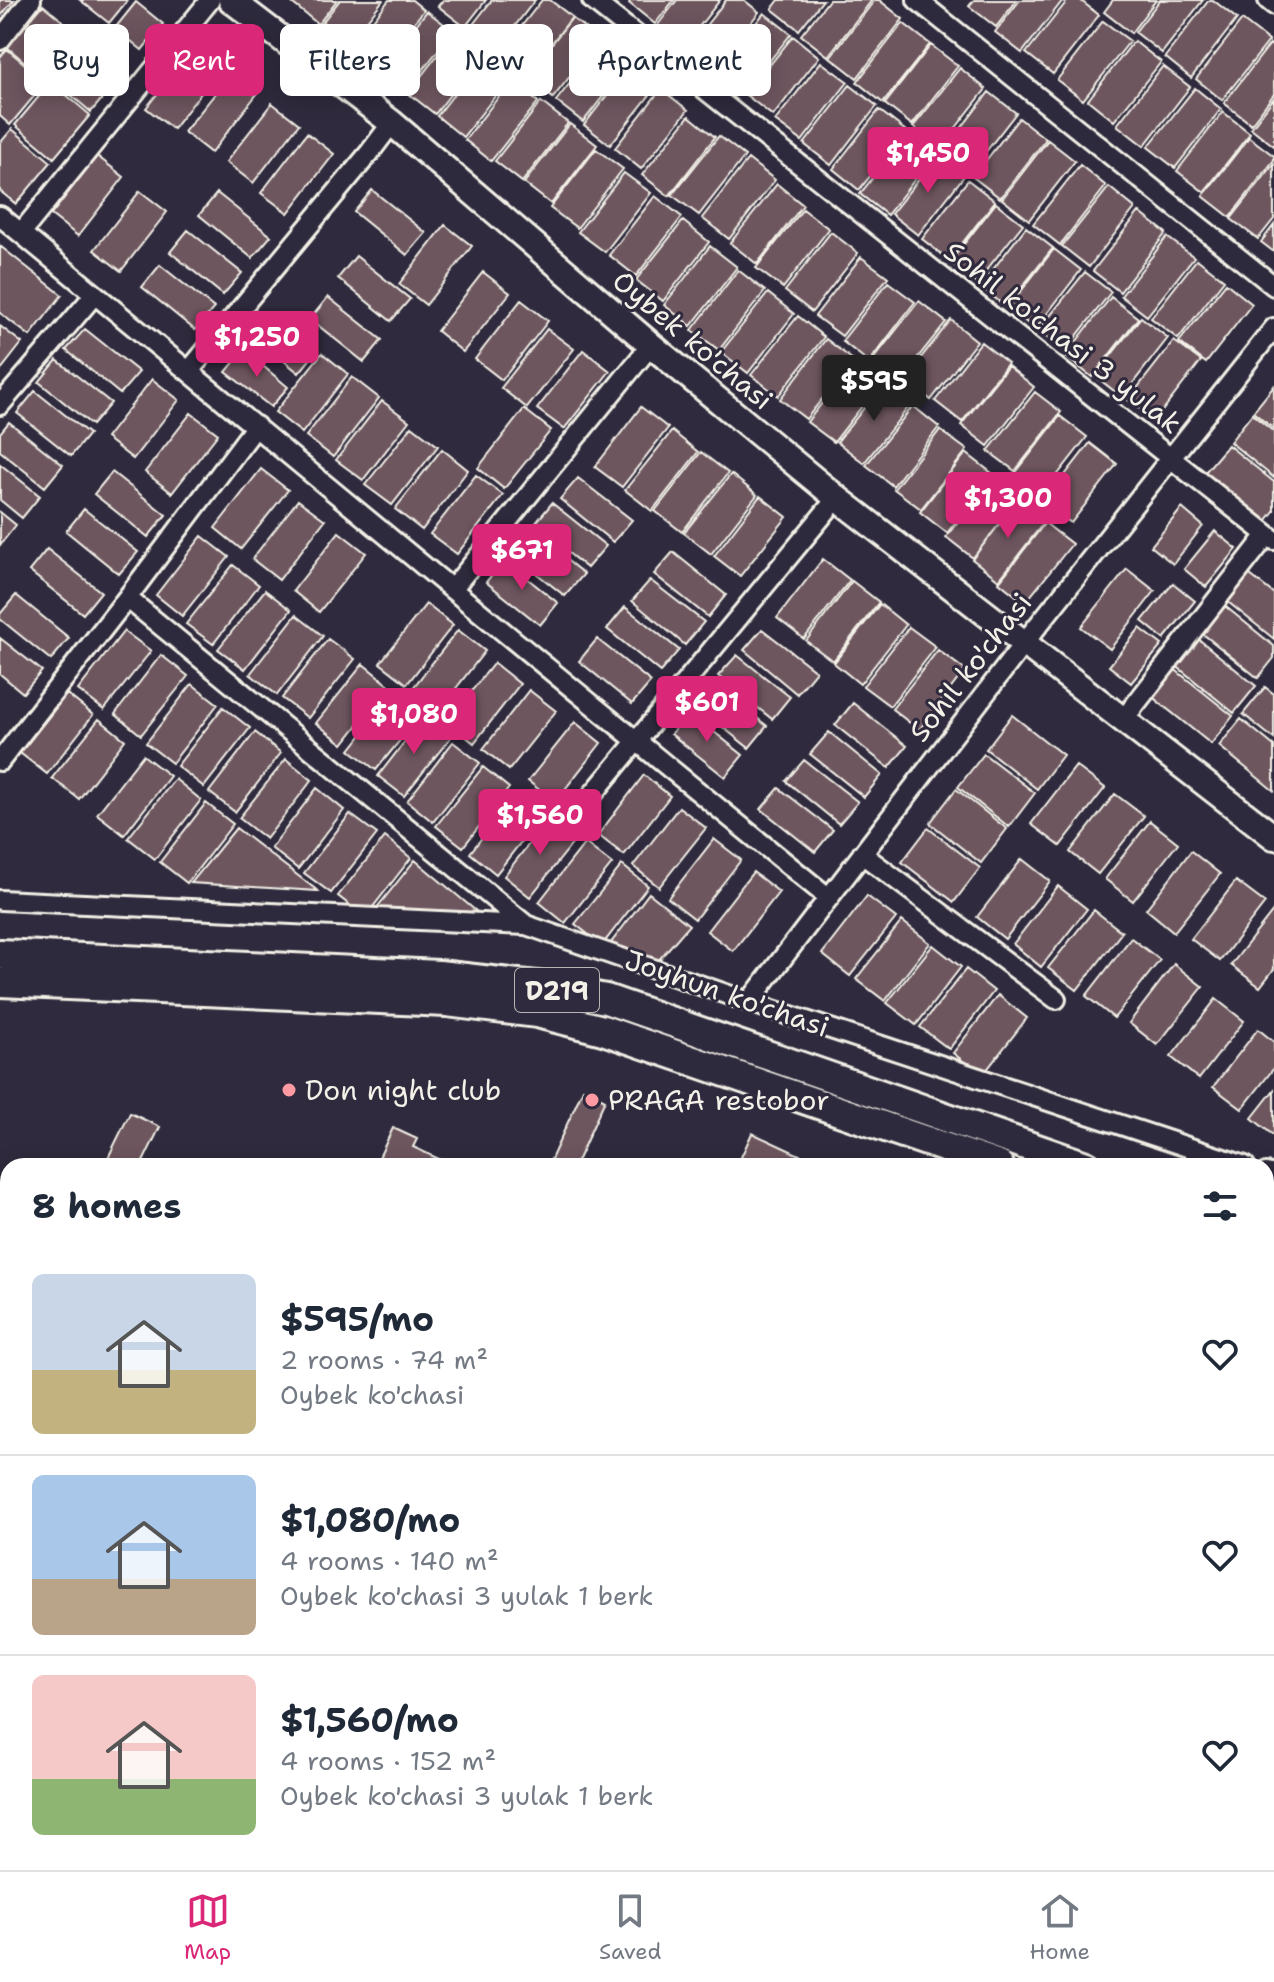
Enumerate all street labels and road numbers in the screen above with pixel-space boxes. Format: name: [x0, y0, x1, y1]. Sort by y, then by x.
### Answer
street label: Sohil ko'chasi 3 yulak: [936, 232, 1190, 442]
street label: Oybek ko'chasi: [605, 262, 781, 418]
street label: Sohil ko'chasi: [900, 585, 1040, 749]
street label: Joyhun ko'chasi: [620, 940, 834, 1046]
road number: D219: [515, 968, 599, 1012]

